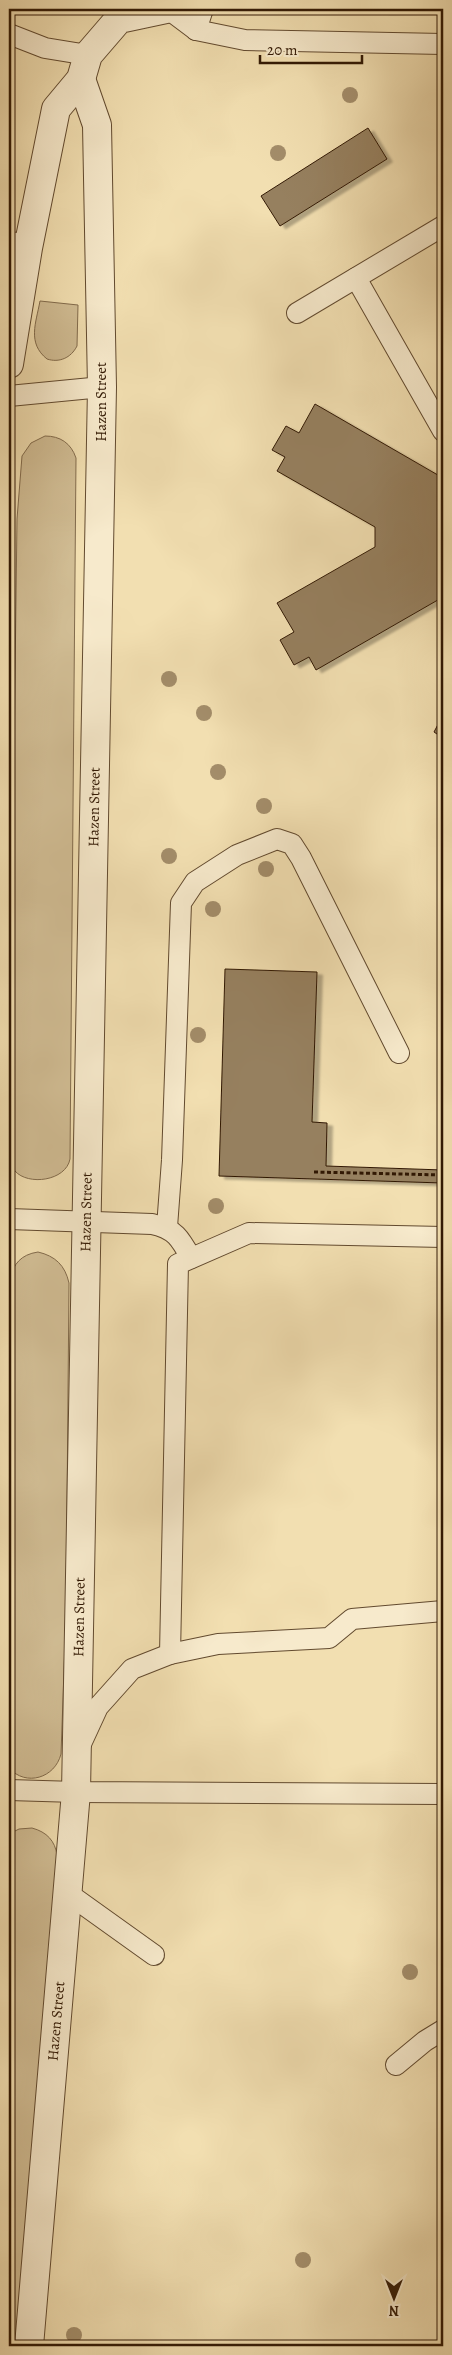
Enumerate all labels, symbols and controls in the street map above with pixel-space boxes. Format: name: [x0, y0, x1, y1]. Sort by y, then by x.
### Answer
scale bar: [260, 32, 362, 64]
text: 20 m: [267, 40, 298, 60]
street label: Hazen Street: [91, 362, 111, 442]
street label: Hazen Street: [83, 767, 105, 847]
street label: Hazen Street: [75, 1172, 97, 1252]
street label: Hazen Street: [68, 1577, 90, 1657]
street label: Hazen Street: [43, 1980, 69, 2062]
north arrow: [370, 2272, 420, 2322]
text: N: [389, 2301, 399, 2320]

